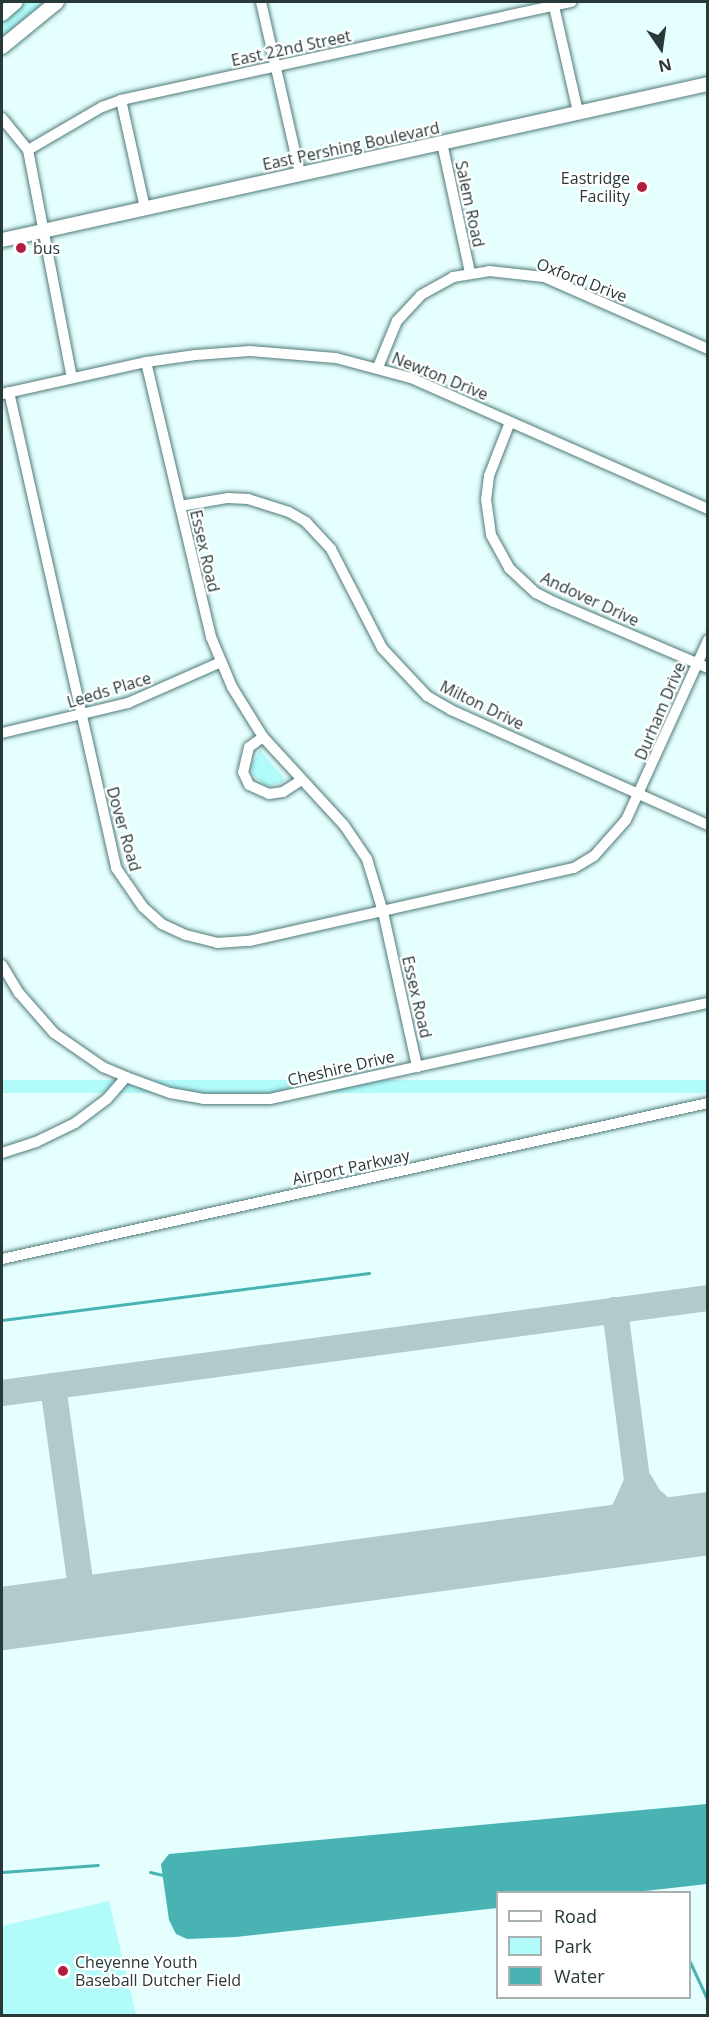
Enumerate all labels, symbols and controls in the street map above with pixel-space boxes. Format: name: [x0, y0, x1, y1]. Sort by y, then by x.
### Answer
north arrow: [631, 18, 691, 78]
street label: East 22nd Street: [229, 26, 353, 70]
text: N: [656, 53, 674, 78]
street label: East Pershing Boulevard: [261, 118, 441, 174]
street label: Salem Road: [451, 159, 489, 249]
place label: Eastridge Facility: [561, 168, 630, 206]
marker: Eastridge Facility: [635, 180, 649, 194]
place label: bus: [33, 238, 60, 258]
marker: bus: [14, 241, 28, 255]
street label: Oxford Drive: [534, 254, 630, 306]
street label: Newton Drive: [389, 348, 491, 404]
street label: Essex Road: [186, 508, 224, 594]
street label: Andover Drive: [538, 568, 642, 630]
street label: Durham Drive: [631, 659, 689, 763]
street label: Leeds Place: [65, 668, 153, 712]
street label: Milton Drive: [437, 676, 527, 734]
street label: Dover Road: [103, 784, 145, 874]
street label: Essex Road: [398, 954, 436, 1040]
street label: Cheshire Drive: [286, 1046, 396, 1090]
street label: Airport Parkway: [291, 1145, 411, 1189]
legend: [496, 1891, 691, 1999]
text: Road: [554, 1904, 597, 1928]
text: Park: [554, 1934, 592, 1958]
place label: Cheyenne Youth Baseball Dutcher Field: [75, 1952, 241, 1990]
marker: Cheyenne Youth Baseball Dutcher Field: [56, 1964, 70, 1978]
text: Water: [554, 1964, 605, 1988]

